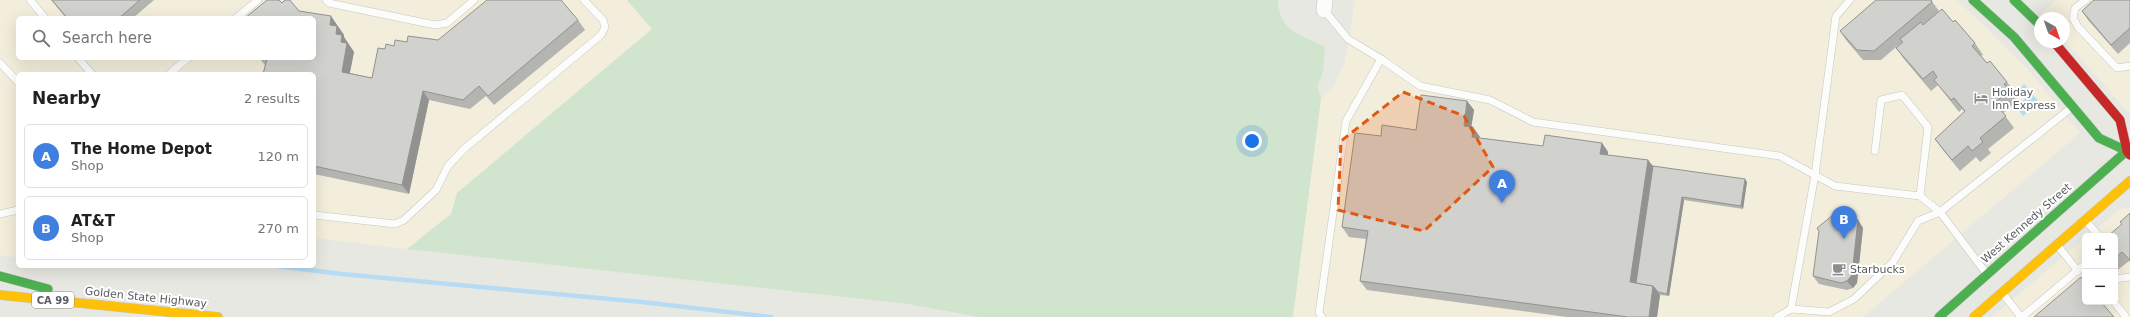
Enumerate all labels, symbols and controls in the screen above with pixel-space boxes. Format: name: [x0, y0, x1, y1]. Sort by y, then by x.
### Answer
north arrow: [2034, 12, 2070, 48]
search box: [16, 16, 316, 60]
icon: search: [30, 27, 52, 49]
text: Search here: [62, 29, 152, 47]
place label: Holiday Inn Express: [1992, 86, 2056, 112]
text: Nearby: [32, 88, 101, 108]
hotel icon: Holiday Inn Express: [1973, 90, 1989, 106]
text: 2 results: [244, 91, 300, 106]
your location: [1242, 131, 1262, 151]
text: The Home Depot: [71, 140, 212, 158]
text: A: [41, 149, 51, 164]
text: 120 m: [257, 149, 299, 164]
text: Shop: [71, 158, 104, 173]
pin: A: [1489, 170, 1515, 203]
street label: West Kennedy Street: [1979, 180, 2075, 266]
pin: B: [1831, 206, 1857, 239]
text: AT&T: [71, 212, 115, 230]
text: B: [41, 221, 51, 236]
text: 270 m: [257, 221, 299, 236]
text: Shop: [71, 230, 104, 245]
map controls: [2082, 233, 2118, 305]
button: +: [2082, 233, 2118, 269]
cafe icon: Starbucks: [1831, 261, 1847, 277]
place label: Starbucks: [1850, 263, 1905, 276]
button: −: [2082, 269, 2118, 305]
street label: Golden State Highway: [84, 285, 208, 310]
road number: CA 99: [32, 292, 74, 308]

